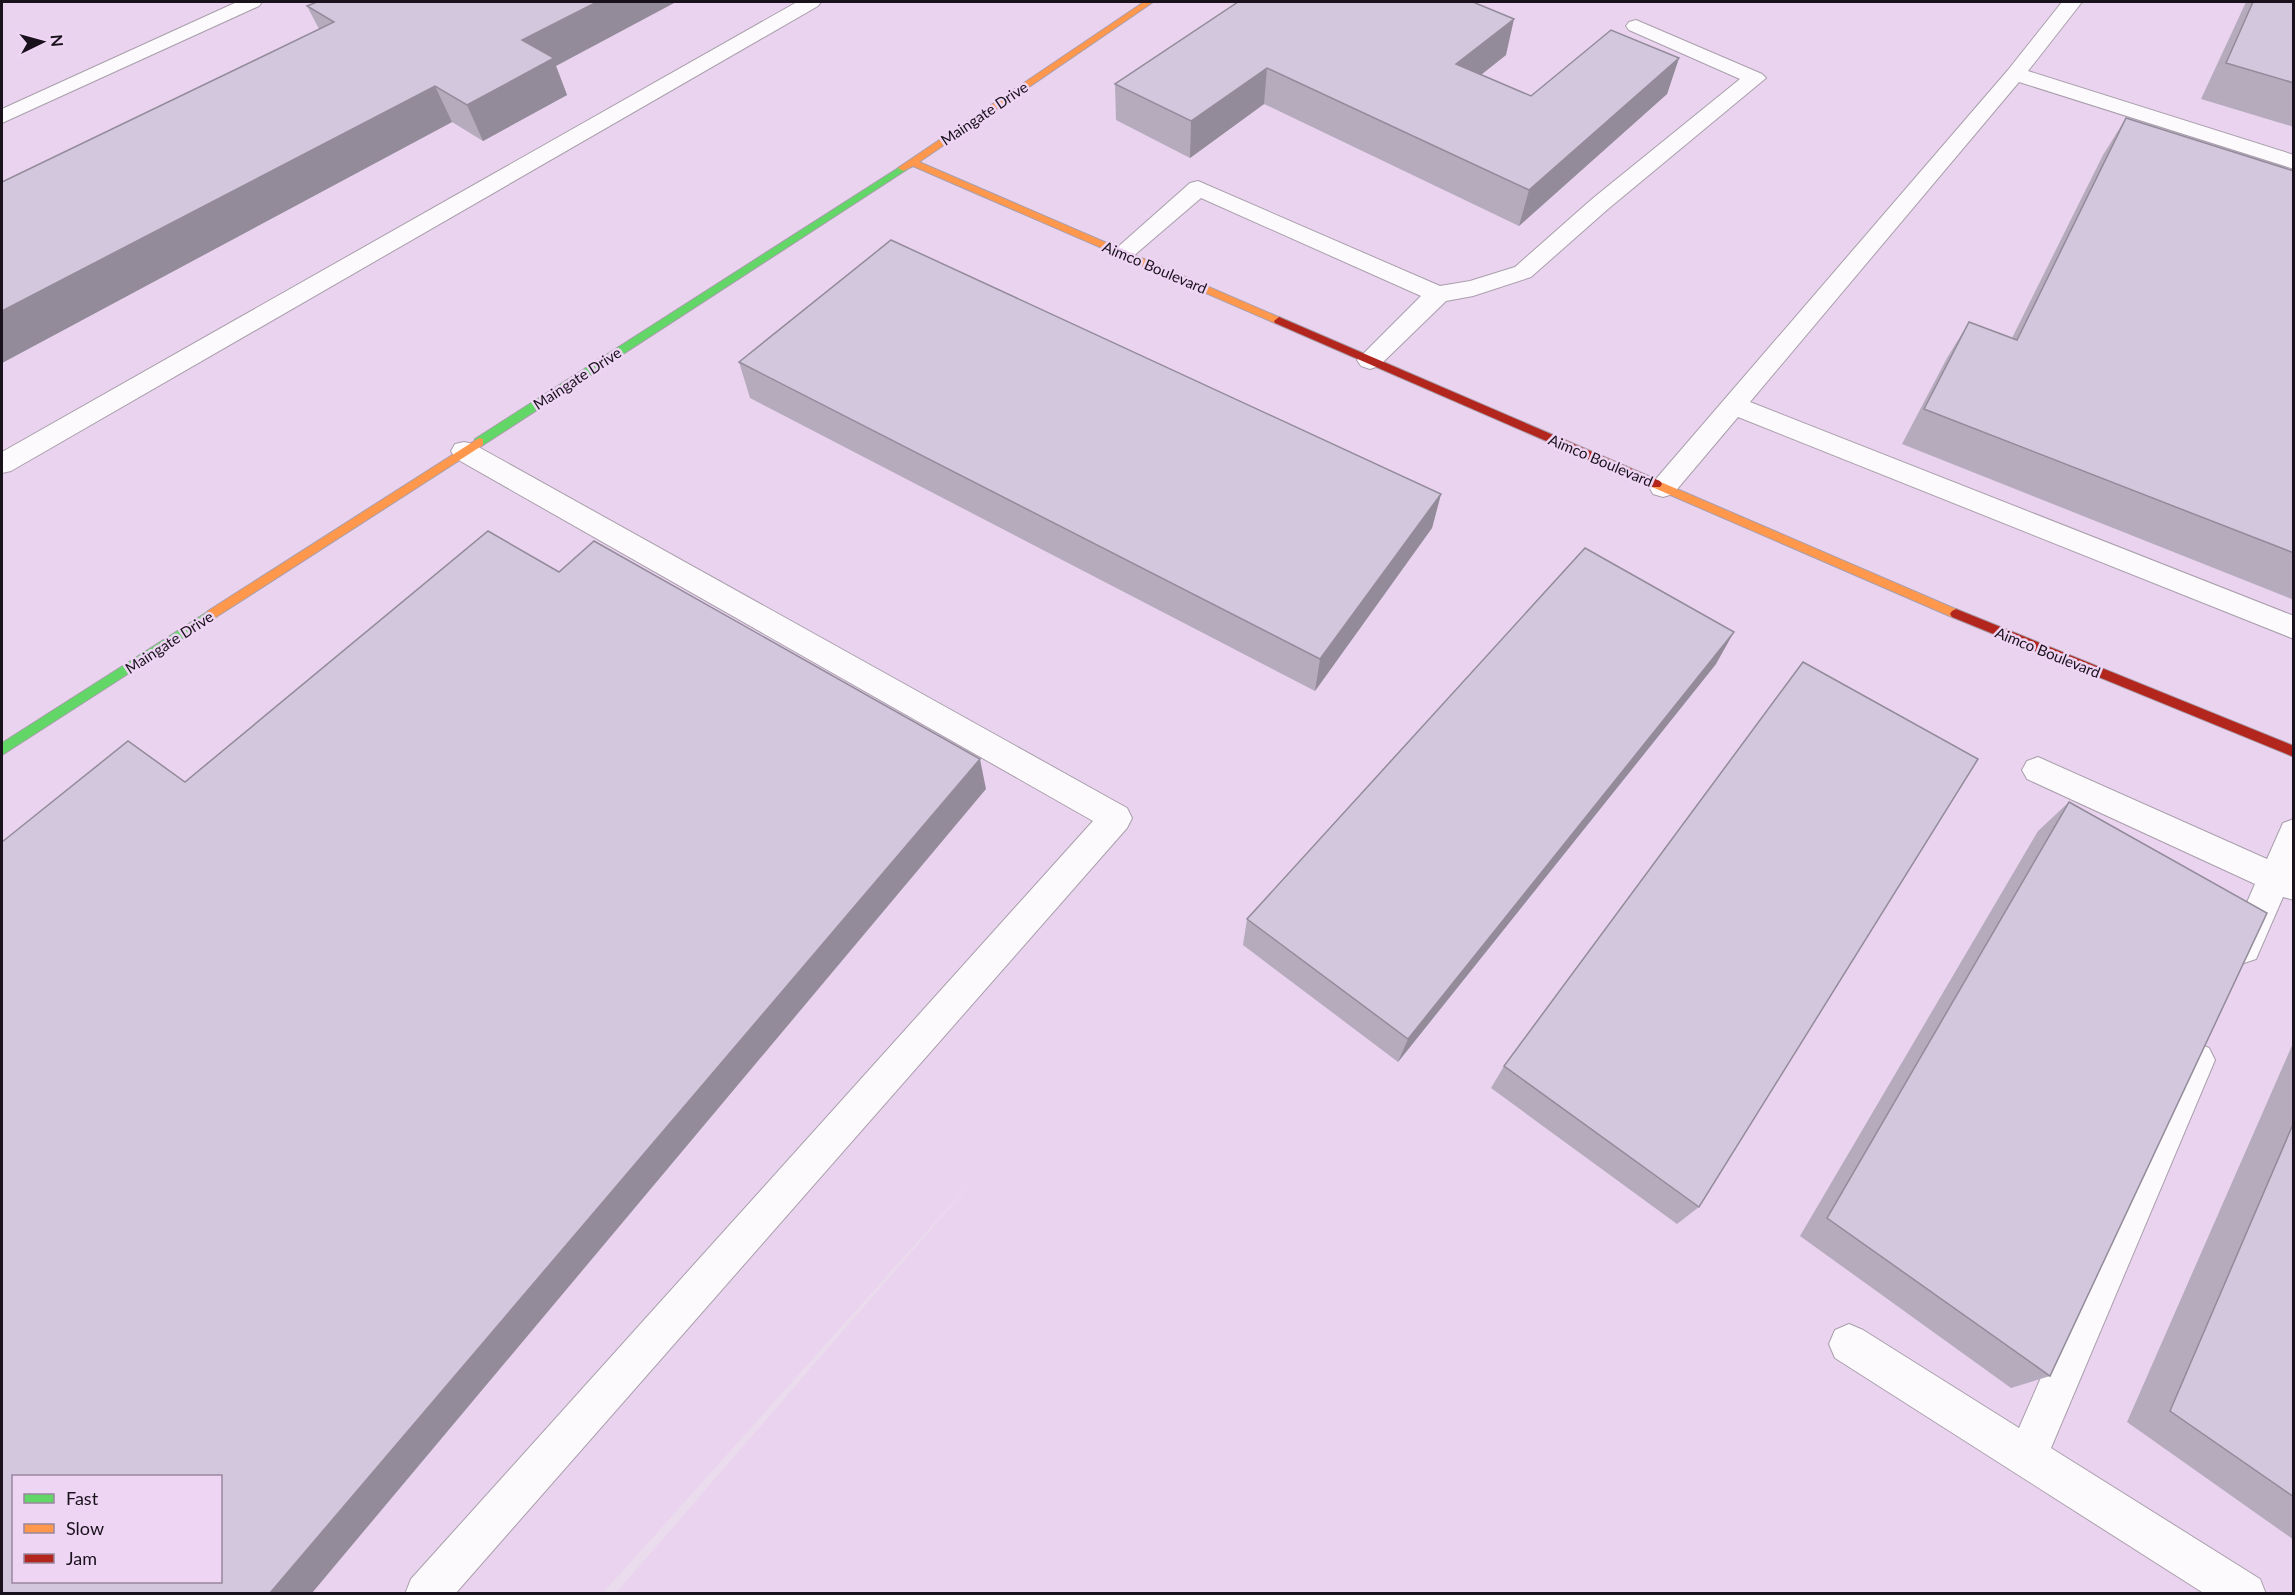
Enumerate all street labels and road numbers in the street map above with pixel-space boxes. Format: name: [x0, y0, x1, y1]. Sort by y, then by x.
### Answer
street label: Maingate Drive: [937, 77, 1031, 149]
street label: Aimco Boulevard: [1100, 237, 1210, 297]
street label: Maingate Drive: [530, 343, 624, 413]
street label: Aimco Boulevard: [1546, 430, 1656, 490]
street label: Maingate Drive: [122, 607, 216, 677]
street label: Aimco Boulevard: [1993, 623, 2103, 681]

